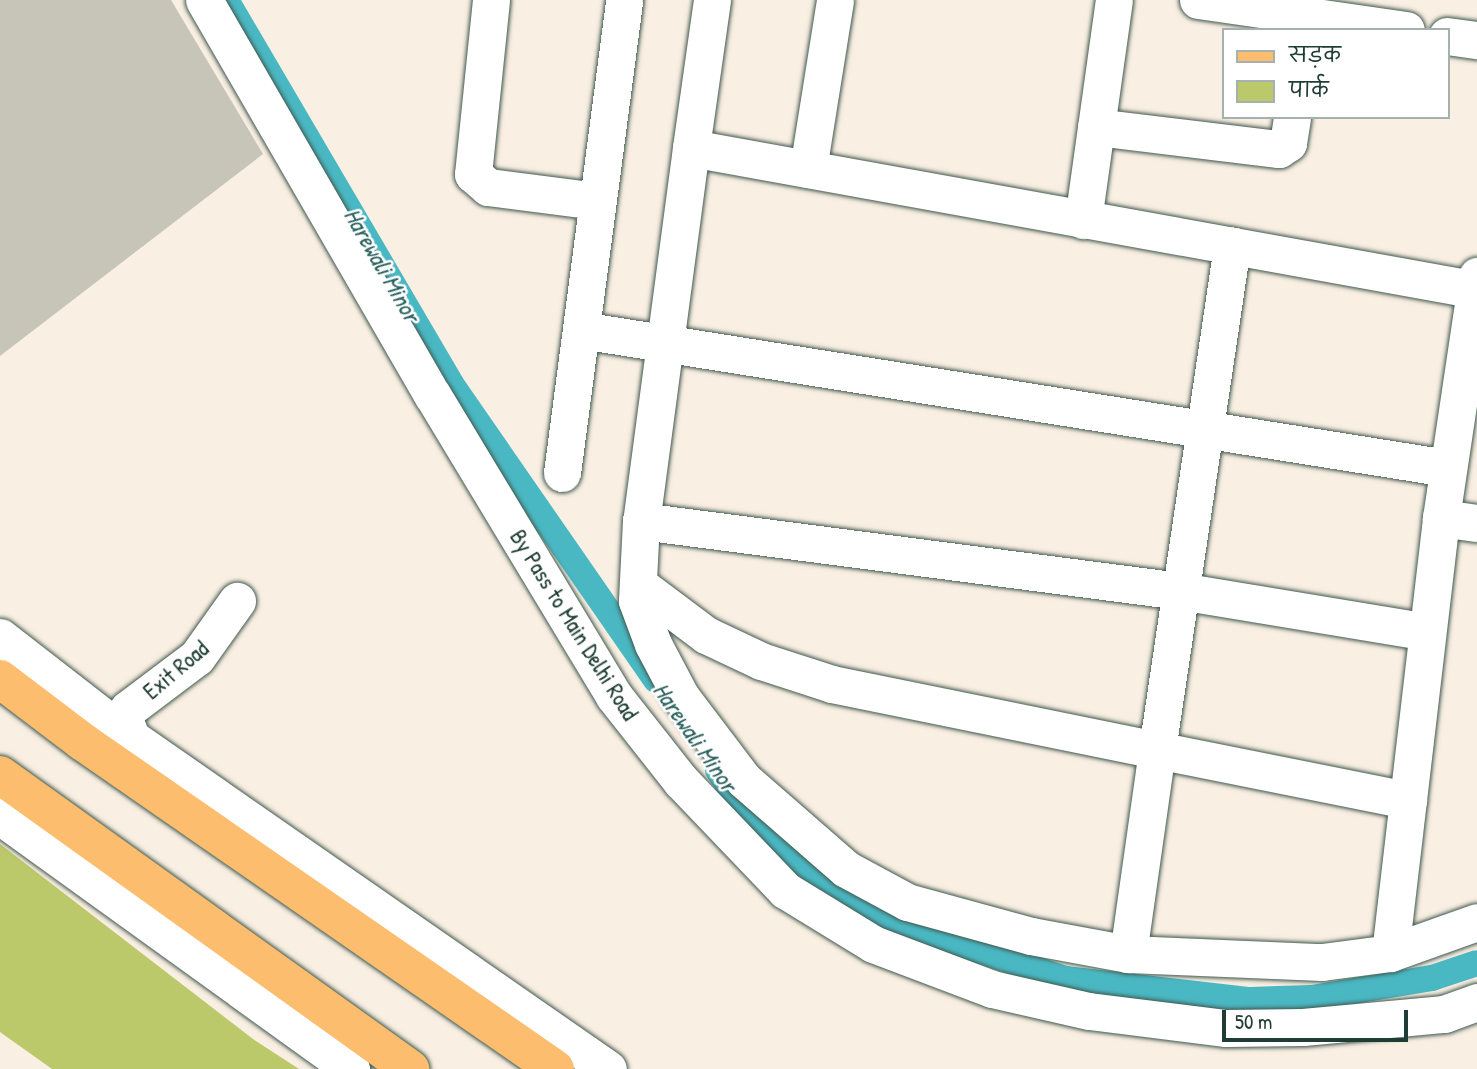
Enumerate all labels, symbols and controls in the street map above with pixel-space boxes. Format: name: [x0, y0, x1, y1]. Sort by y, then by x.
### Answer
legend: [1222, 28, 1449, 119]
text: सड़क: [1289, 40, 1341, 69]
text: पार्क: [1289, 75, 1329, 104]
water label: Harewali Minor: [338, 203, 426, 327]
street label: By Pass to Main Delhi Road: [504, 525, 644, 725]
street label: Exit Road: [138, 635, 214, 705]
water label: Harewali Minor: [647, 677, 743, 797]
scale bar: [1225, 996, 1410, 1040]
text: 50 m: [1235, 1007, 1272, 1036]

